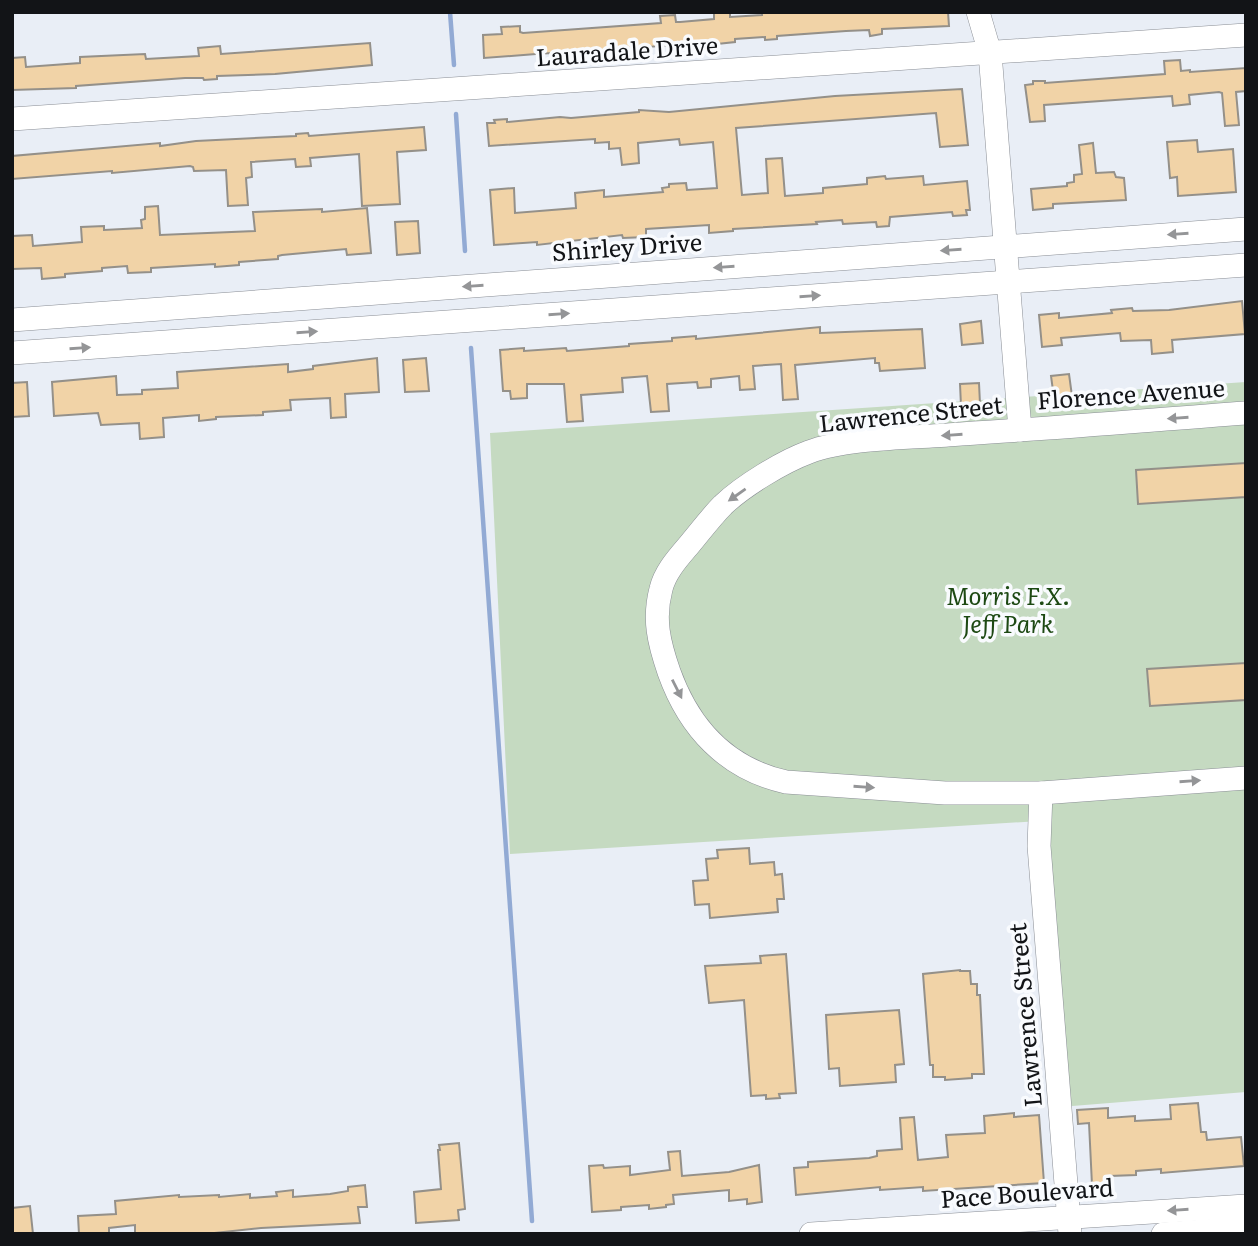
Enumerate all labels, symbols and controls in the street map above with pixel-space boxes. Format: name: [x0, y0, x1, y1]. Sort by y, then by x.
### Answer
street label: Lauradale Drive: [534, 26, 719, 73]
street label: Shirley Drive: [550, 223, 703, 268]
one-way arrow: [1166, 229, 1188, 240]
one-way arrow: [939, 245, 961, 256]
one-way arrow: [713, 262, 735, 273]
one-way arrow: [461, 280, 483, 291]
one-way arrow: [799, 290, 821, 301]
one-way arrow: [548, 308, 570, 319]
one-way arrow: [296, 326, 318, 337]
one-way arrow: [70, 342, 92, 353]
street label: Florence Avenue: [1036, 368, 1226, 417]
street label: Lawrence Street: [817, 385, 1005, 440]
one-way arrow: [1166, 413, 1188, 424]
one-way arrow: [940, 430, 962, 441]
one-way arrow: [728, 488, 746, 502]
park label: Morris F.X. Jeff Park: [946, 577, 1070, 640]
one-way arrow: [670, 680, 682, 700]
one-way arrow: [1179, 775, 1201, 786]
one-way arrow: [853, 782, 875, 793]
street label: Lawrence Street: [998, 921, 1049, 1109]
street label: Pace Boulevard: [939, 1168, 1115, 1215]
one-way arrow: [1166, 1205, 1188, 1216]

